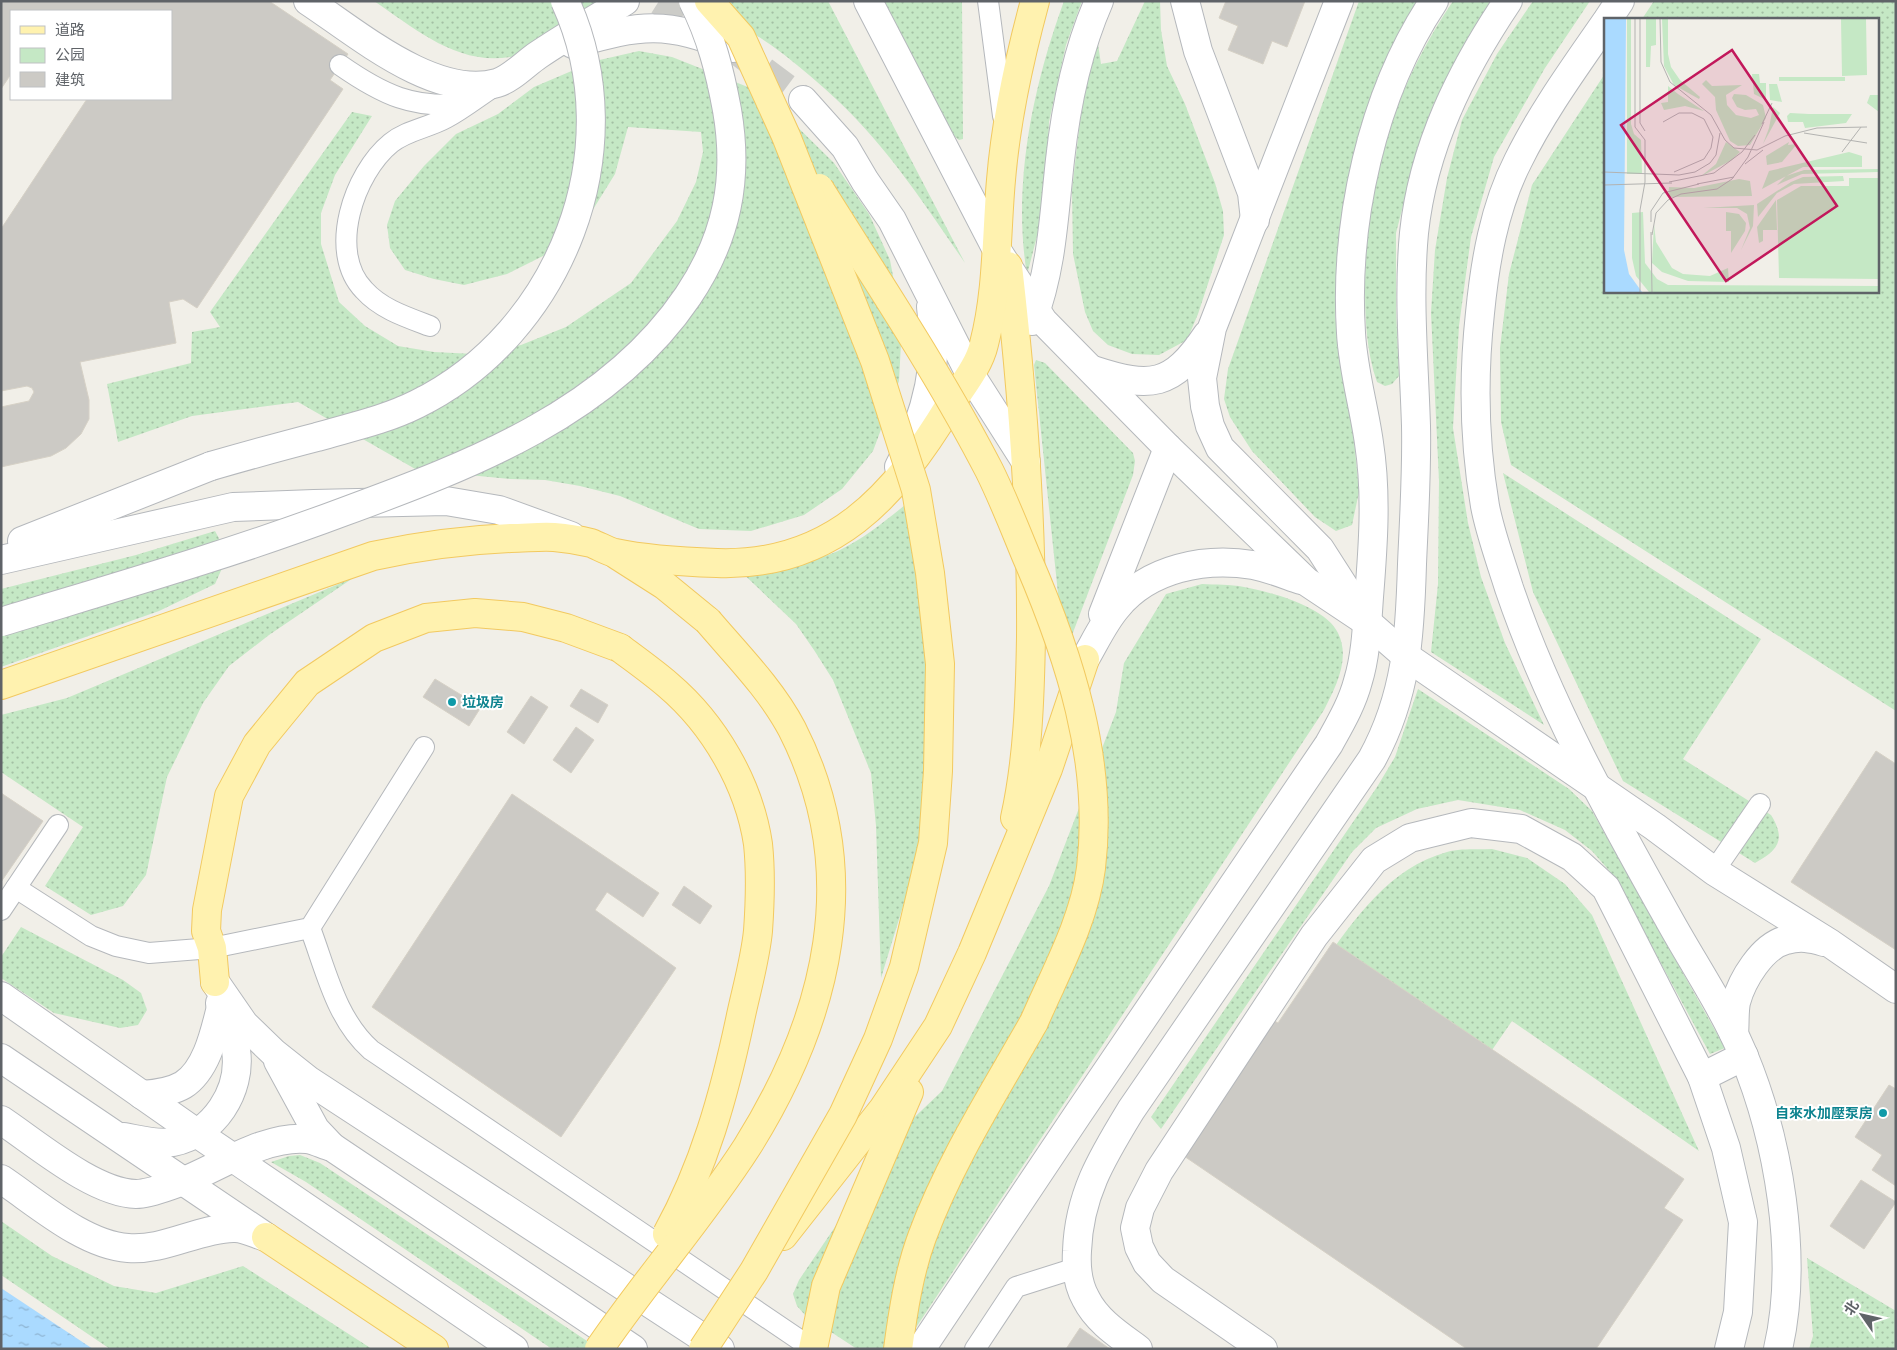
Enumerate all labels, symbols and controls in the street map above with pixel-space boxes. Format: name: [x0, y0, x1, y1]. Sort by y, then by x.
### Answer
legend: [10, 10, 172, 100]
inset map: [1604, 18, 1880, 292]
text: 道路: [55, 20, 85, 39]
text: 公园: [55, 45, 85, 64]
text: 建筑: [55, 70, 85, 89]
place label: 垃圾房: [462, 693, 504, 710]
marker: 垃圾房: [446, 696, 458, 708]
place label: 自來水加壓泵房: [1775, 1104, 1873, 1121]
marker: 自來水加壓泵房: [1877, 1107, 1889, 1119]
north arrow: [1837, 1290, 1887, 1340]
text: 北: [1840, 1297, 1862, 1318]

